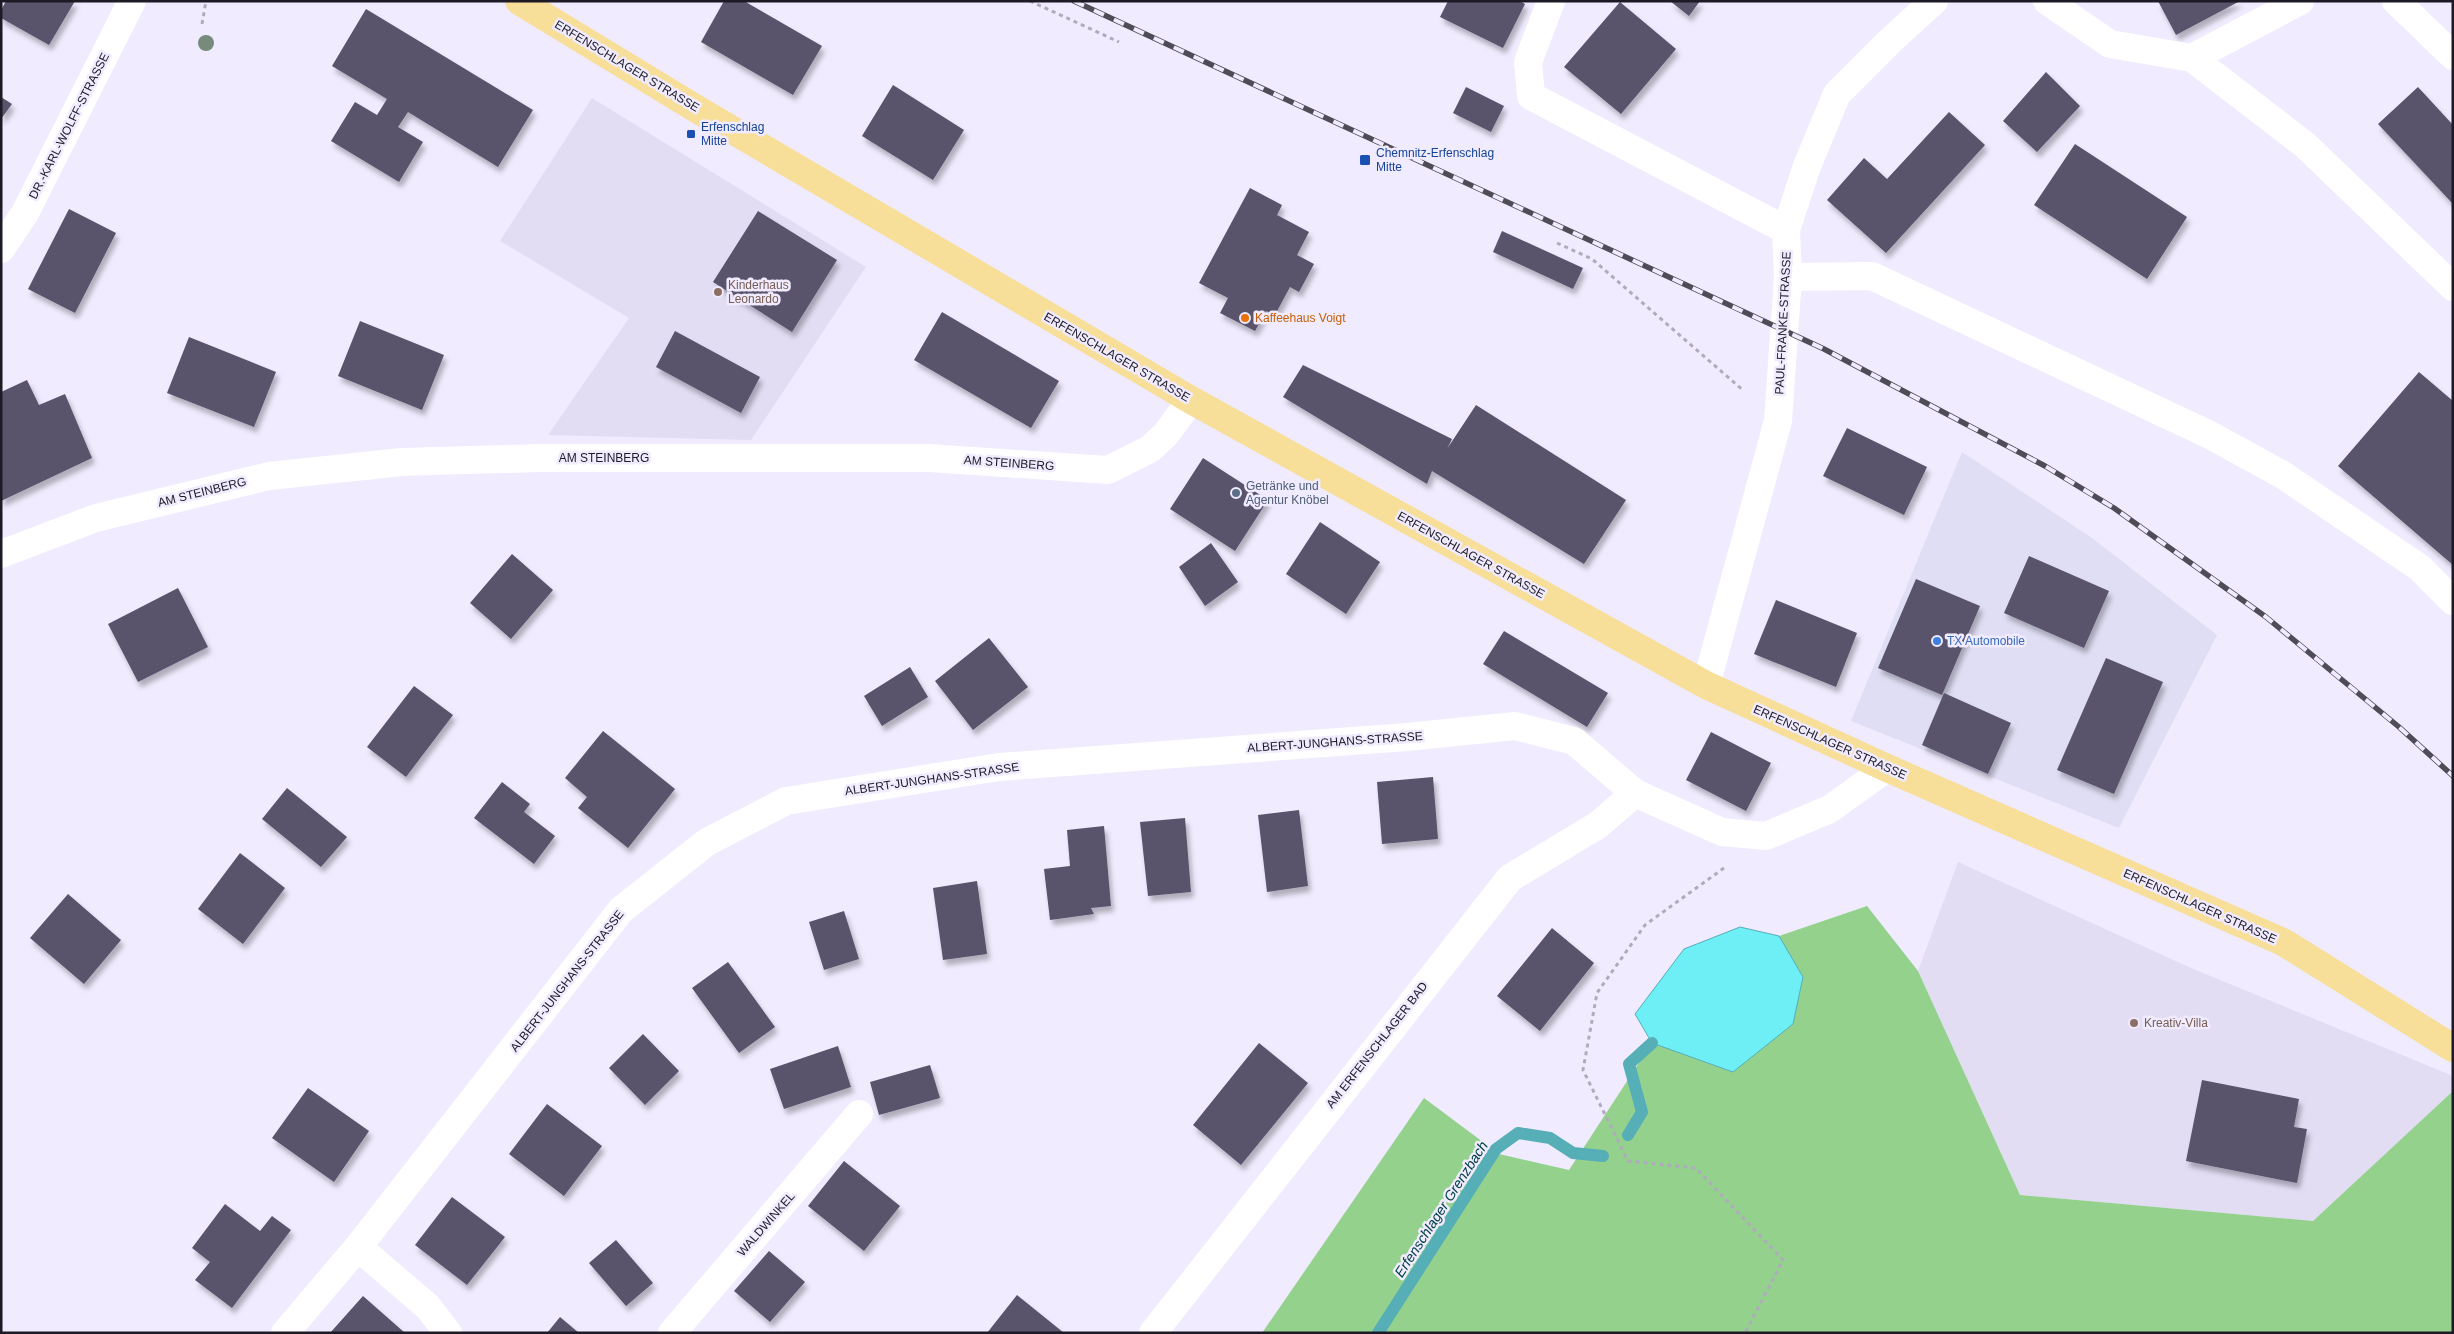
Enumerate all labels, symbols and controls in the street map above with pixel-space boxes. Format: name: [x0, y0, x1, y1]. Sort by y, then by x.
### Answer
street label: ERFENSCHLAGER STRASSE: [552, 17, 702, 115]
street label: DR.-KARL-WOLFF-STRASSE: [26, 51, 112, 201]
place label: Erfenschlag Mitte: [701, 120, 764, 148]
marker: Erfenschlag Mitte: [685, 128, 697, 140]
place label: Chemnitz-Erfenschlag Mitte: [1376, 146, 1494, 174]
marker: Chemnitz-Erfenschlag Mitte: [1358, 153, 1372, 167]
street label: PAUL-FRANKE-STRASSE: [1772, 251, 1794, 395]
place label: Kinderhaus Leonardo: [728, 278, 789, 306]
marker: Kinderhaus Leonardo: [712, 286, 724, 298]
street label: ERFENSCHLAGER STRASSE: [1042, 309, 1192, 405]
place label: Kaffeehaus Voigt: [1255, 311, 1346, 325]
marker: Kaffeehaus Voigt: [1239, 312, 1251, 324]
street label: AM STEINBERG: [559, 451, 649, 465]
street label: AM STEINBERG: [963, 453, 1055, 473]
street label: AM STEINBERG: [156, 474, 248, 510]
place label: Getränke und Agentur Knöbel: [1246, 479, 1329, 507]
marker: Getränke und Agentur Knöbel: [1230, 487, 1242, 499]
street label: ERFENSCHLAGER STRASSE: [1395, 509, 1547, 601]
place label: TX Automobile: [1947, 634, 2025, 648]
marker: TX Automobile: [1931, 635, 1943, 647]
street label: ERFENSCHLAGER STRASSE: [1751, 702, 1909, 782]
street label: ALBERT-JUNGHANS-STRASSE: [1247, 729, 1423, 755]
street label: ALBERT-JUNGHANS-STRASSE: [844, 760, 1020, 798]
street label: ERFENSCHLAGER STRASSE: [2121, 866, 2279, 946]
street label: ALBERT-JUNGHANS-STRASSE: [507, 907, 627, 1055]
street label: AM ERFENSCHLAGER BAD: [1323, 979, 1431, 1111]
place label: Kreativ-Villa: [2144, 1016, 2208, 1030]
marker: Kreativ-Villa: [2128, 1017, 2140, 1029]
water label: Erfenschlager Grenzbach: [1391, 1138, 1491, 1280]
street label: WALDWINKEL: [734, 1189, 798, 1259]

